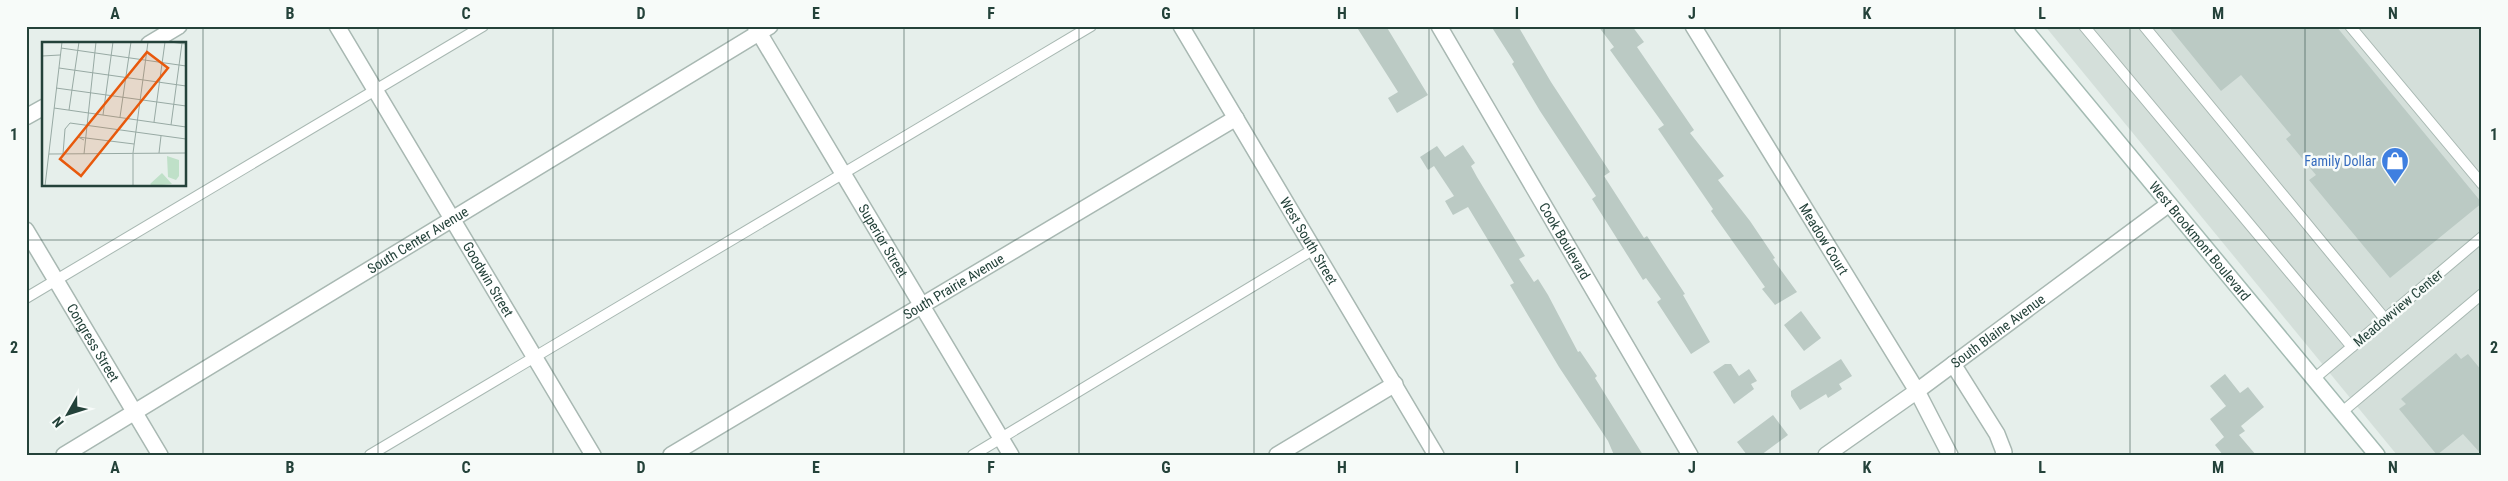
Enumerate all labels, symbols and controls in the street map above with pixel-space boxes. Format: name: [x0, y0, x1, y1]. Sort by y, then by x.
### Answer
text: A: [110, 4, 120, 23]
text: B: [286, 4, 295, 23]
text: C: [461, 4, 471, 23]
text: D: [636, 4, 646, 23]
text: E: [812, 4, 820, 23]
text: F: [987, 4, 995, 23]
text: G: [1161, 4, 1171, 23]
text: H: [1337, 4, 1347, 23]
text: I: [1515, 4, 1519, 23]
text: J: [1688, 4, 1696, 23]
text: K: [1863, 4, 1872, 23]
text: L: [2038, 4, 2046, 23]
text: M: [2212, 4, 2224, 23]
text: N: [2388, 4, 2398, 23]
inset map: [42, 42, 186, 186]
text: 1: [10, 125, 18, 144]
text: 1: [2490, 125, 2498, 144]
shop icon: Family Dollar: [2380, 146, 2410, 185]
place label: Family Dollar: [2304, 153, 2376, 169]
street label: West Brookmont Boulevard: [2146, 178, 2254, 304]
street label: West South Street: [1277, 194, 1341, 287]
street label: Cook Boulevard: [1536, 200, 1593, 282]
street label: Superior Street: [855, 201, 911, 280]
street label: Meadow Court: [1796, 201, 1852, 278]
street label: South Center Avenue: [364, 203, 471, 277]
street label: Goodwin Street: [460, 239, 517, 320]
street label: South Prairie Avenue: [900, 250, 1007, 323]
street label: Meadowview Center: [2350, 266, 2446, 350]
street label: South Blaine Avenue: [1948, 291, 2048, 371]
street label: Congress Street: [64, 301, 122, 385]
text: 2: [10, 338, 18, 357]
text: 2: [2490, 338, 2498, 357]
north arrow: [42, 388, 92, 438]
text: N: [49, 414, 67, 431]
text: A: [110, 458, 120, 477]
text: B: [286, 458, 295, 477]
text: C: [461, 458, 471, 477]
text: D: [636, 458, 646, 477]
text: E: [812, 458, 820, 477]
text: F: [987, 458, 995, 477]
text: G: [1161, 458, 1171, 477]
text: H: [1337, 458, 1347, 477]
text: I: [1515, 458, 1519, 477]
text: J: [1688, 458, 1696, 477]
text: K: [1863, 458, 1872, 477]
text: L: [2038, 458, 2046, 477]
text: M: [2212, 458, 2224, 477]
text: N: [2388, 458, 2398, 477]

